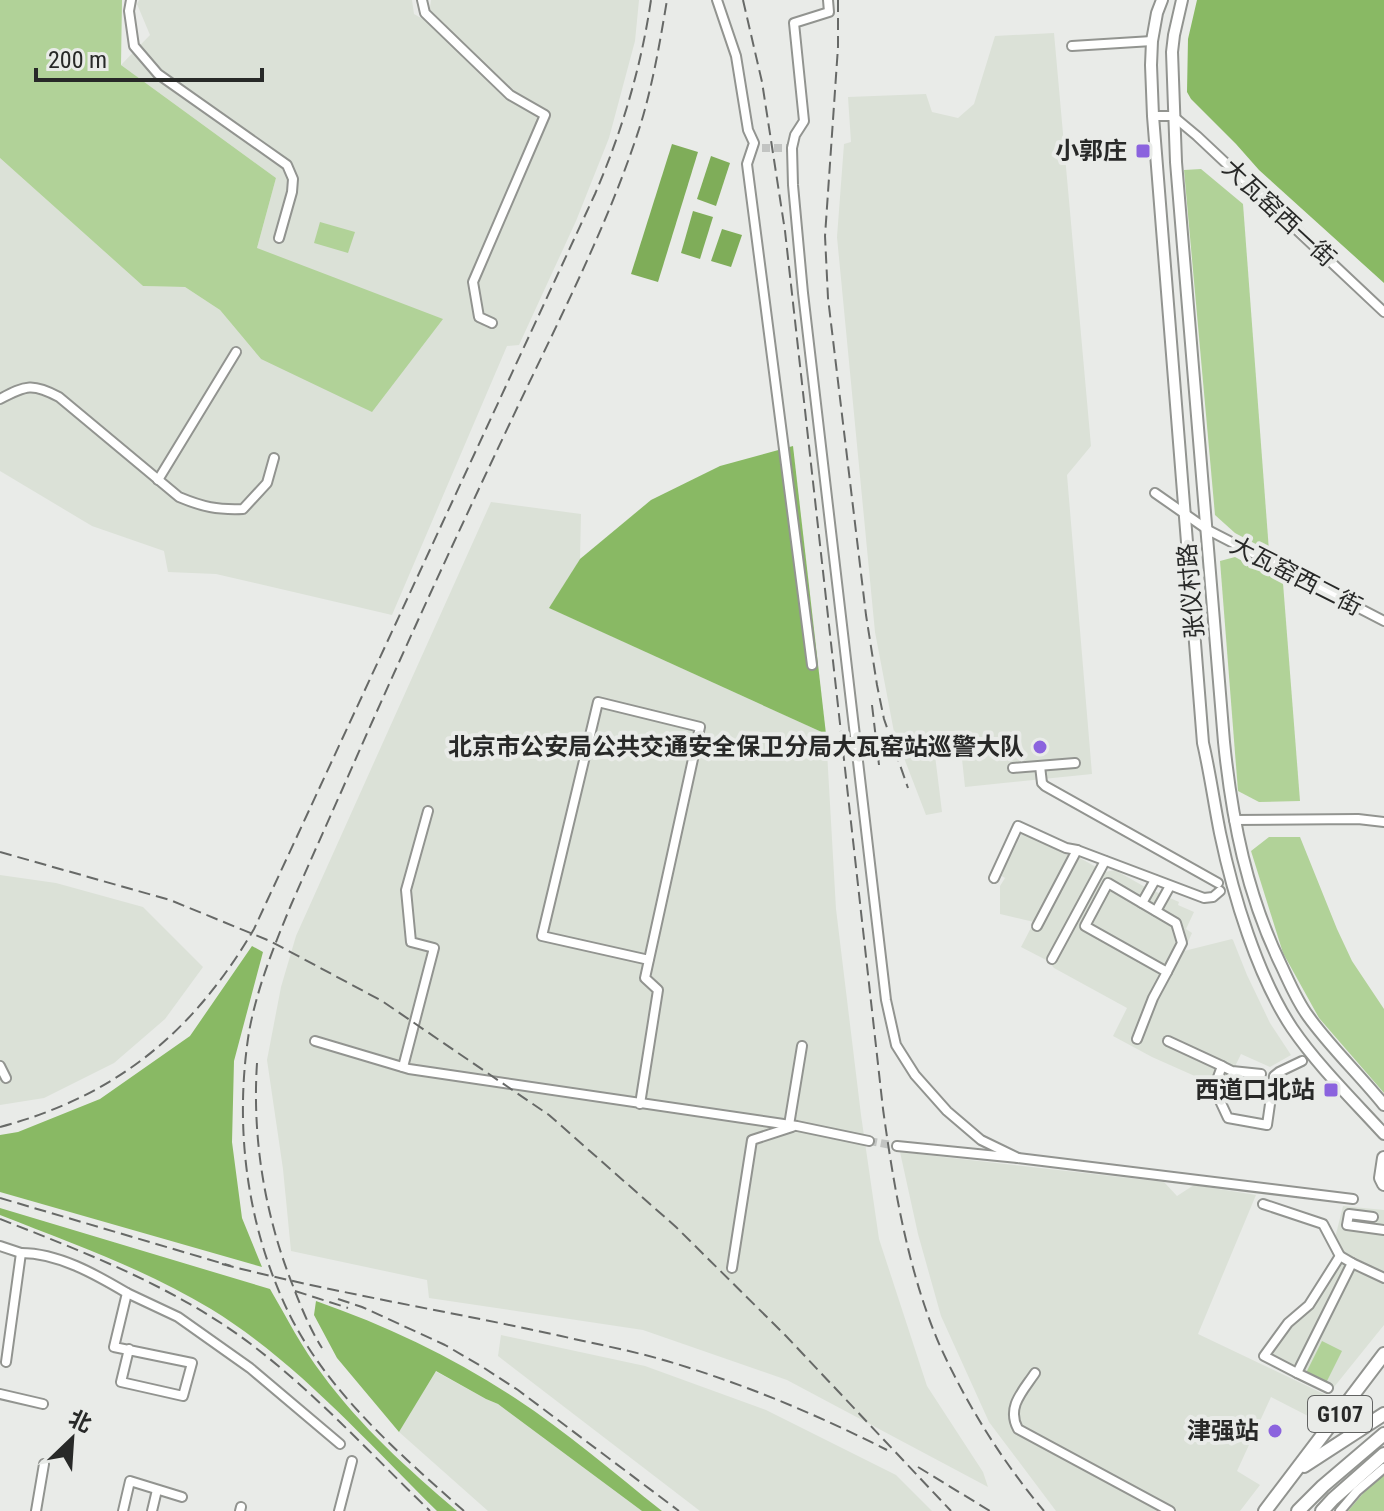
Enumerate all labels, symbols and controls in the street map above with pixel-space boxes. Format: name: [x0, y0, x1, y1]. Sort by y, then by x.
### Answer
scale bar: [36, 32, 262, 82]
text: 200 m: [48, 46, 107, 74]
place label: 小郭庄: [1055, 137, 1127, 165]
marker: 小郭庄: [1134, 142, 1152, 160]
street label: 大瓦窑西一街: [1217, 154, 1341, 272]
street label: 大瓦窑西二街: [1225, 531, 1367, 621]
street label: 张仪村路: [1173, 542, 1209, 640]
place label: 北京市公安局公共交通安全保卫分局大瓦窑站巡警大队: [448, 733, 1024, 761]
marker: 北京市公安局公共交通安全保卫分局大瓦窑站巡警大队: [1031, 738, 1049, 756]
place label: 西道口北站: [1195, 1076, 1315, 1104]
marker: 西道口北站: [1322, 1081, 1340, 1099]
road number: G107: [1308, 1396, 1372, 1432]
north arrow: [32, 1399, 112, 1479]
text: 北: [65, 1405, 96, 1437]
place label: 津强站: [1187, 1417, 1259, 1445]
marker: 津强站: [1266, 1422, 1284, 1440]

